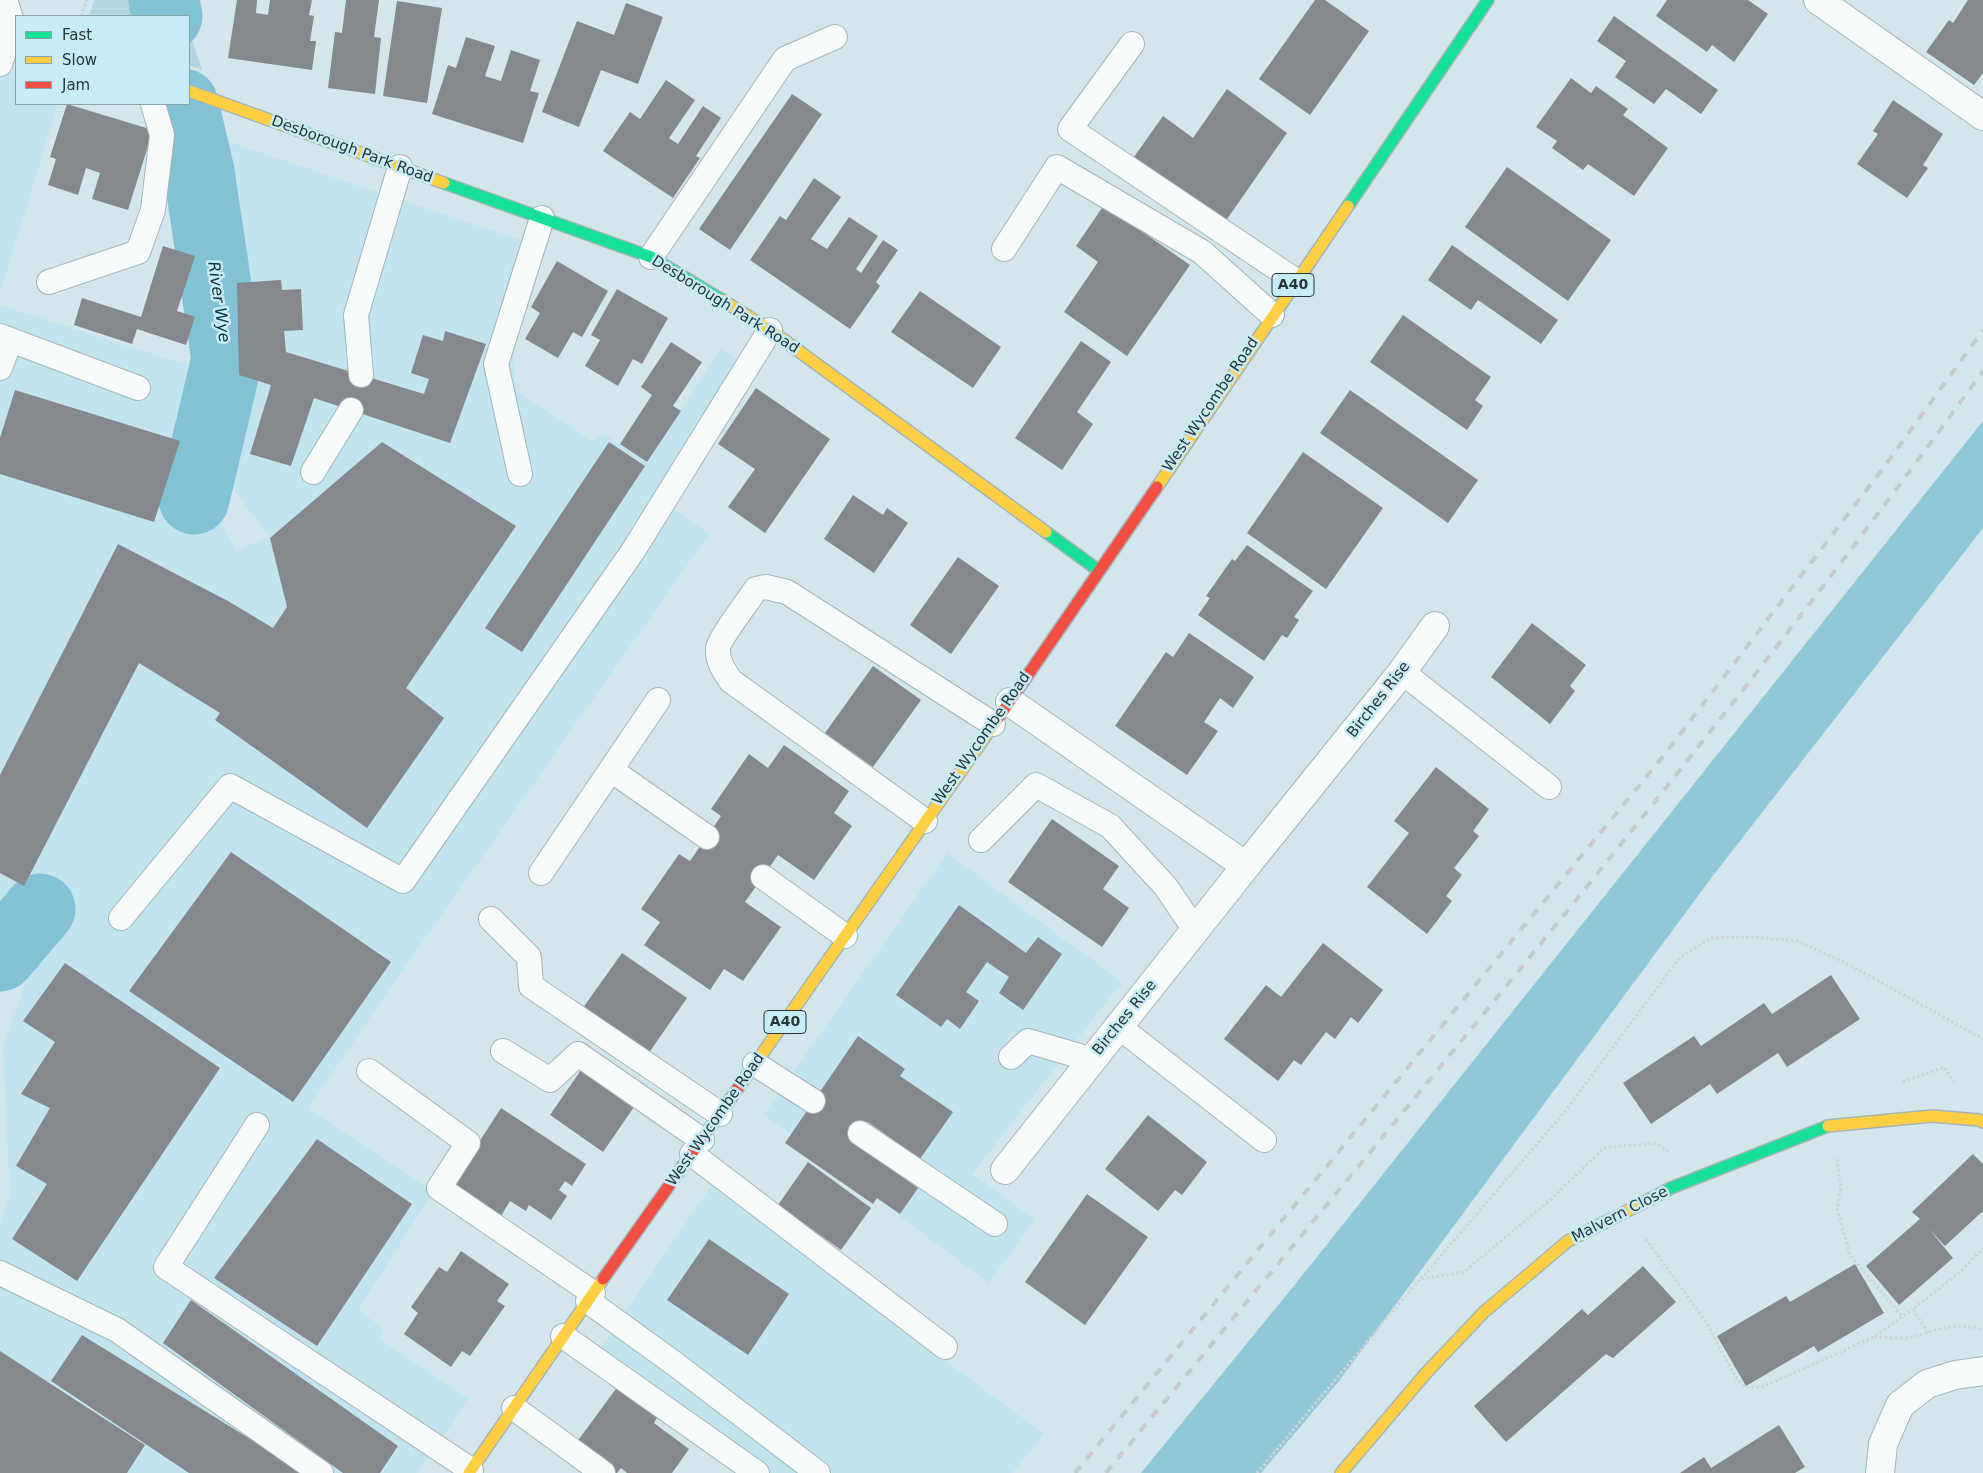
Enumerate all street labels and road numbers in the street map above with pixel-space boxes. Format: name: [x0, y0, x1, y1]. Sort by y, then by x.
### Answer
street label: Desborough Park Road: [269, 112, 435, 188]
street label: Desborough Park Road: [648, 252, 802, 358]
road number: A40: [1272, 274, 1314, 296]
street label: West Wycombe Road: [1159, 334, 1263, 476]
street label: Birches Rise: [1344, 658, 1414, 742]
street label: West Wycombe Road: [929, 669, 1035, 809]
street label: Birches Rise: [1089, 977, 1161, 1059]
road number: A40: [764, 1010, 806, 1034]
street label: West Wycombe Road: [663, 1050, 769, 1190]
street label: Malvern Close: [1569, 1183, 1671, 1247]

